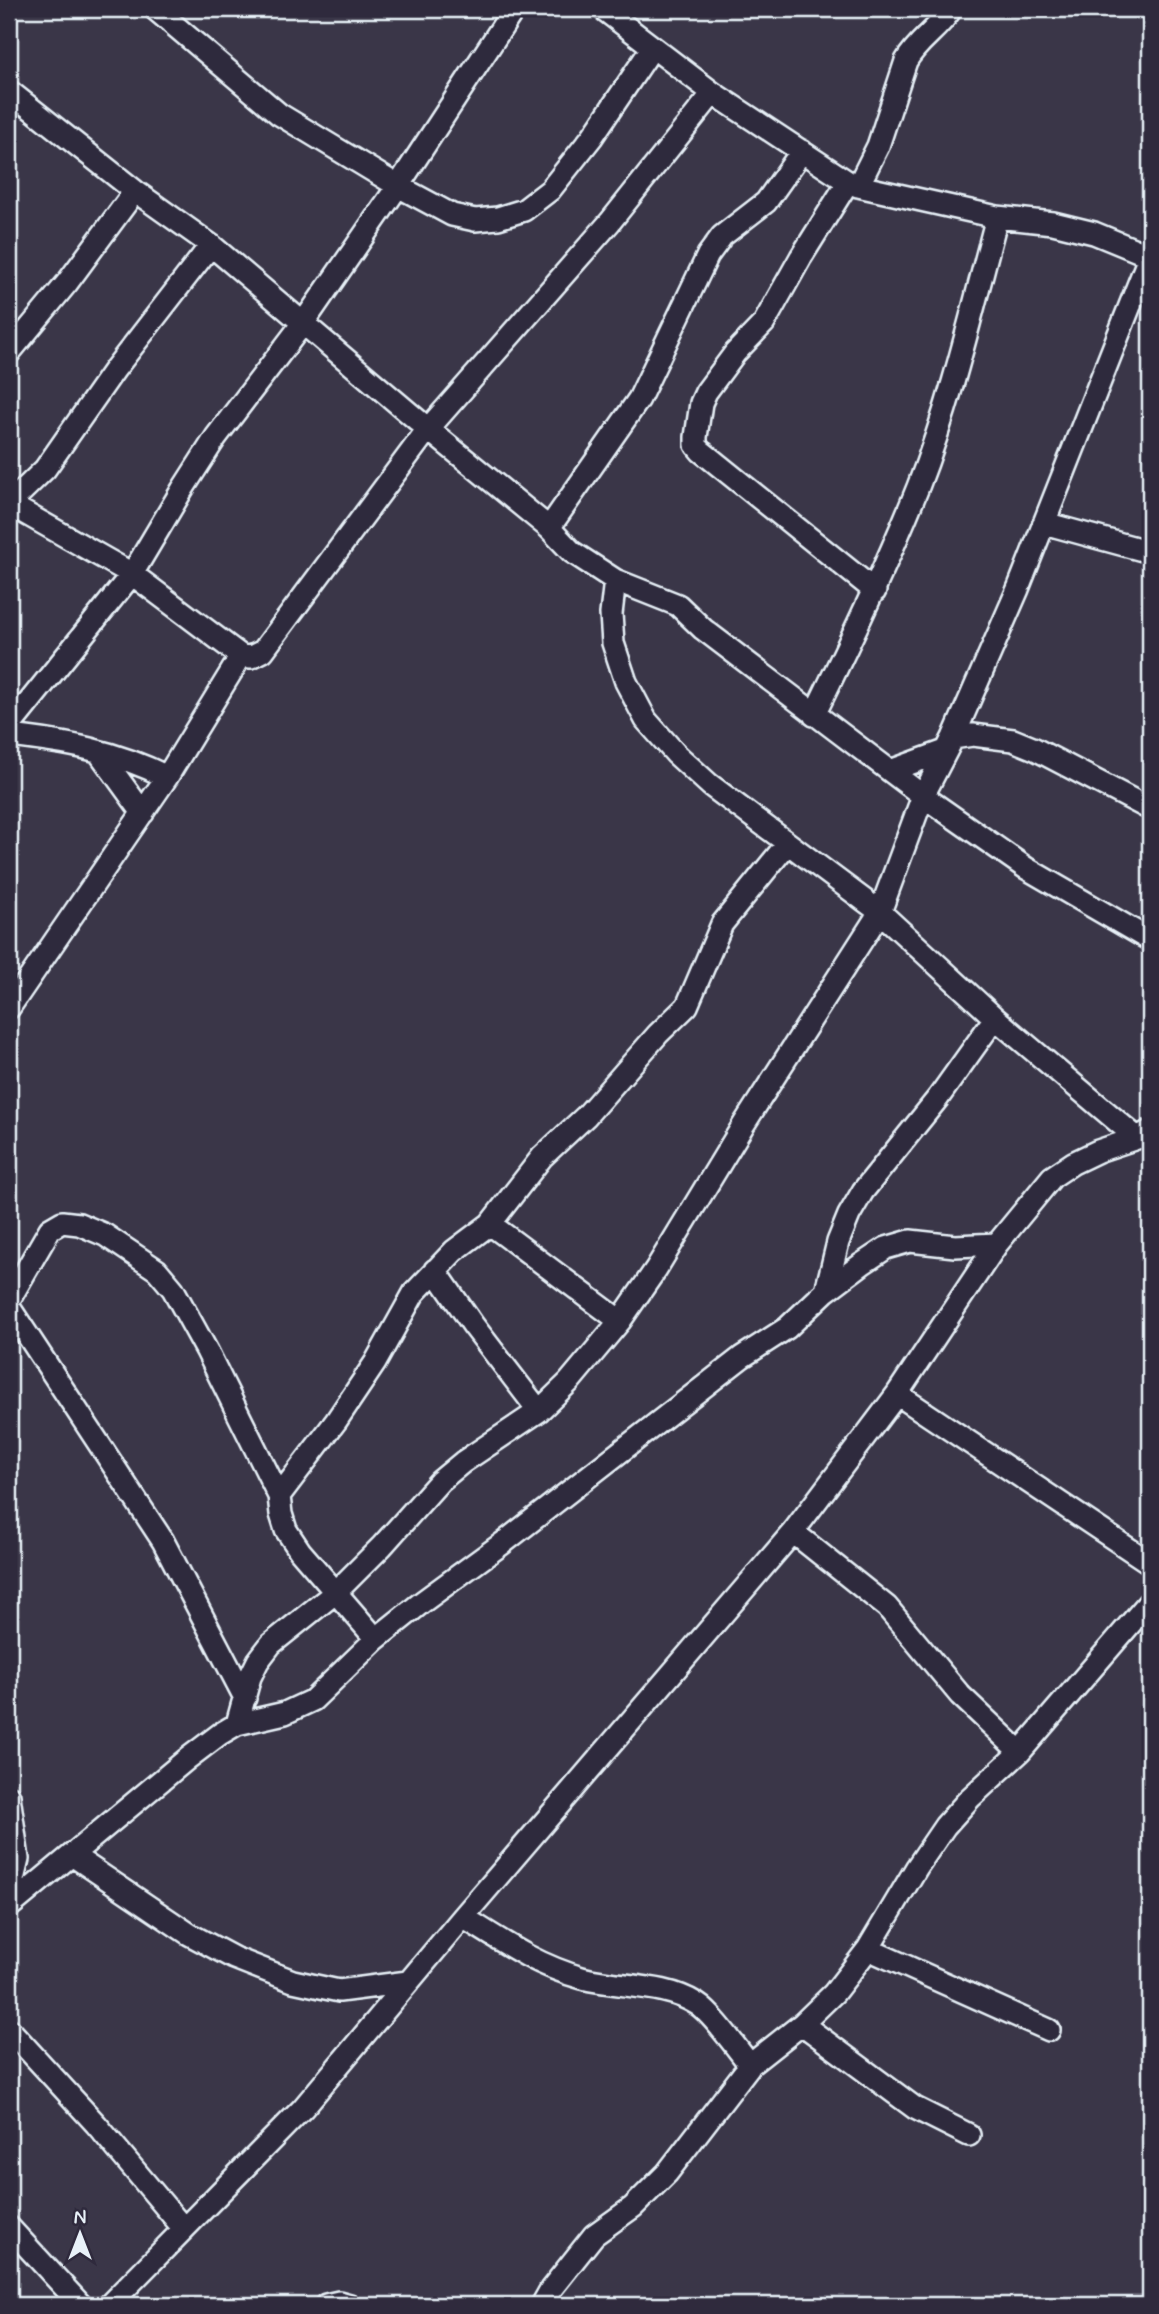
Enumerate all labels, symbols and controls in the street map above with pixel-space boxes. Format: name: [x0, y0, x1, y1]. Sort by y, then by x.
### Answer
north arrow: [46, 2198, 116, 2268]
text: N: [74, 2206, 86, 2231]

